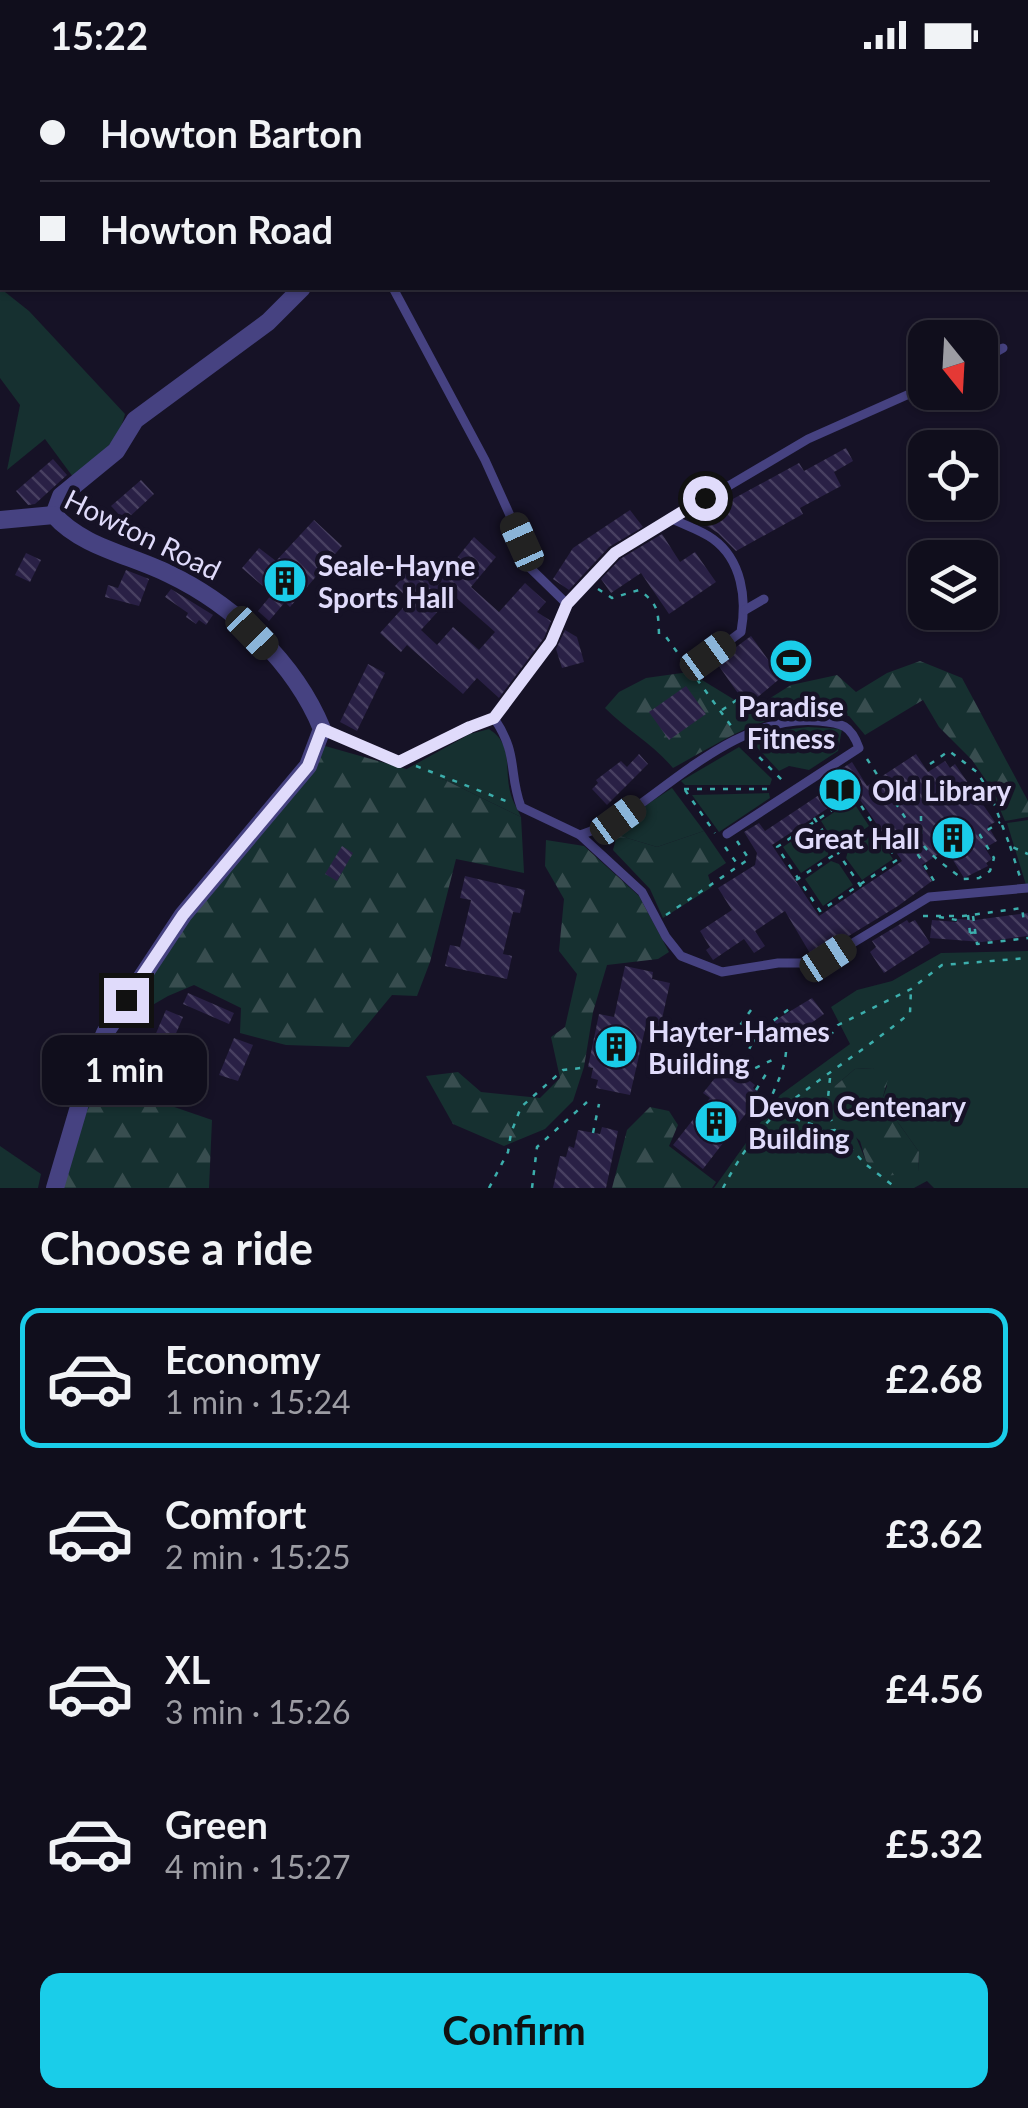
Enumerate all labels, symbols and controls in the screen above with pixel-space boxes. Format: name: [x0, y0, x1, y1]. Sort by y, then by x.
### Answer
text: 15:22: [50, 12, 148, 58]
text: Howton Barton: [100, 110, 363, 156]
text: Howton Road: [100, 206, 333, 252]
north arrow: [908, 320, 998, 410]
map controls: [908, 320, 998, 630]
button: locate: [908, 430, 998, 520]
route start: [683, 476, 728, 521]
street label: Howton Road: [59, 482, 227, 586]
car: [496, 508, 548, 576]
button: layers: [908, 540, 998, 630]
place label: Seale-Hayne Sports Hall: [318, 548, 475, 614]
building icon: Seale-Hayne Sports Hall: [262, 558, 308, 604]
car: [220, 601, 284, 665]
car: [675, 626, 741, 686]
sports icon: Paradise Fitness: [768, 638, 814, 684]
place label: Paradise Fitness: [738, 689, 844, 755]
library icon: Old Library: [817, 767, 863, 813]
place label: Old Library: [872, 773, 1012, 807]
car: [585, 790, 651, 850]
building icon: Great Hall: [930, 815, 976, 861]
place label: Great Hall: [794, 821, 920, 855]
car: [795, 929, 861, 987]
route end: [104, 978, 149, 1023]
place label: Hayter-Hames Building: [648, 1014, 830, 1080]
building icon: Hayter-Hames Building: [593, 1024, 639, 1070]
callout: 1 min: [44, 1035, 208, 1105]
text: 1 min: [85, 1050, 164, 1089]
place label: Devon Centenary Building: [748, 1089, 966, 1155]
building icon: Devon Centenary Building: [693, 1099, 739, 1145]
text: Choose a ride: [40, 1221, 313, 1275]
icon: car: [45, 1333, 135, 1423]
text: Economy: [165, 1336, 320, 1382]
text: £2.68: [886, 1355, 983, 1401]
text: 1 min · 15:24: [165, 1382, 351, 1421]
icon: car: [45, 1488, 135, 1578]
text: Comfort: [165, 1491, 306, 1537]
text: £3.62: [886, 1510, 983, 1556]
text: 2 min · 15:25: [165, 1537, 351, 1576]
icon: car: [45, 1643, 135, 1733]
text: XL: [165, 1646, 210, 1692]
text: £4.56: [886, 1665, 983, 1711]
text: 3 min · 15:26: [165, 1692, 351, 1731]
icon: car: [45, 1798, 135, 1888]
text: Green: [165, 1801, 268, 1847]
text: £5.32: [886, 1820, 983, 1866]
text: 4 min · 15:27: [165, 1847, 351, 1886]
button: Confirm: [40, 1973, 988, 2088]

